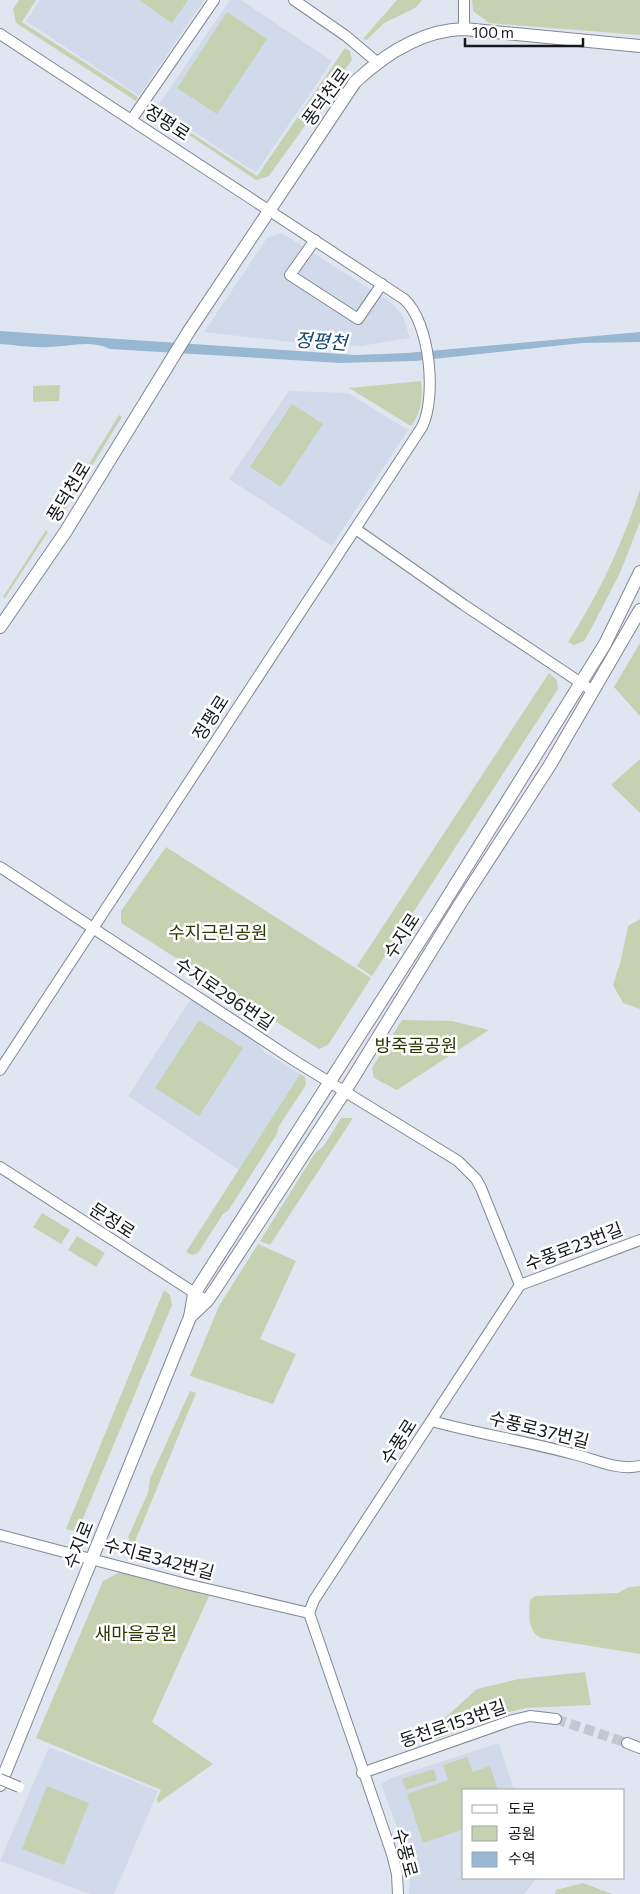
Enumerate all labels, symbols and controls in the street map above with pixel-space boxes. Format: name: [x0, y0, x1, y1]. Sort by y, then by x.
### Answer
scale bar: [465, 15, 582, 47]
text: 100 m: [472, 23, 514, 41]
street label: 풍덕천로: [297, 63, 354, 130]
street label: 정평로: [141, 99, 194, 145]
water label: 정평천: [294, 327, 350, 354]
street label: 풍덕천로: [42, 457, 95, 526]
street label: 정평로: [187, 691, 233, 744]
street label: 수지로: [378, 909, 424, 962]
park label: 수지근린공원: [168, 921, 268, 943]
street label: 수지로296번길: [171, 952, 278, 1034]
park label: 방죽골공원: [375, 1034, 457, 1056]
street label: 문정로: [86, 1197, 139, 1243]
street label: 수풍로23번길: [522, 1217, 626, 1275]
street label: 수풍로37번길: [487, 1406, 592, 1452]
street label: 수풍로: [375, 1415, 421, 1468]
street label: 수지로: [59, 1517, 98, 1572]
street label: 수지로342번길: [102, 1533, 217, 1583]
park label: 새마을공원: [95, 1622, 177, 1644]
street label: 동천로153번길: [397, 1695, 509, 1752]
legend: [462, 1789, 625, 1879]
text: 도로: [508, 1799, 536, 1817]
text: 공원: [508, 1824, 536, 1842]
street label: 수풍로: [389, 1826, 423, 1880]
text: 수역: [508, 1849, 536, 1867]

